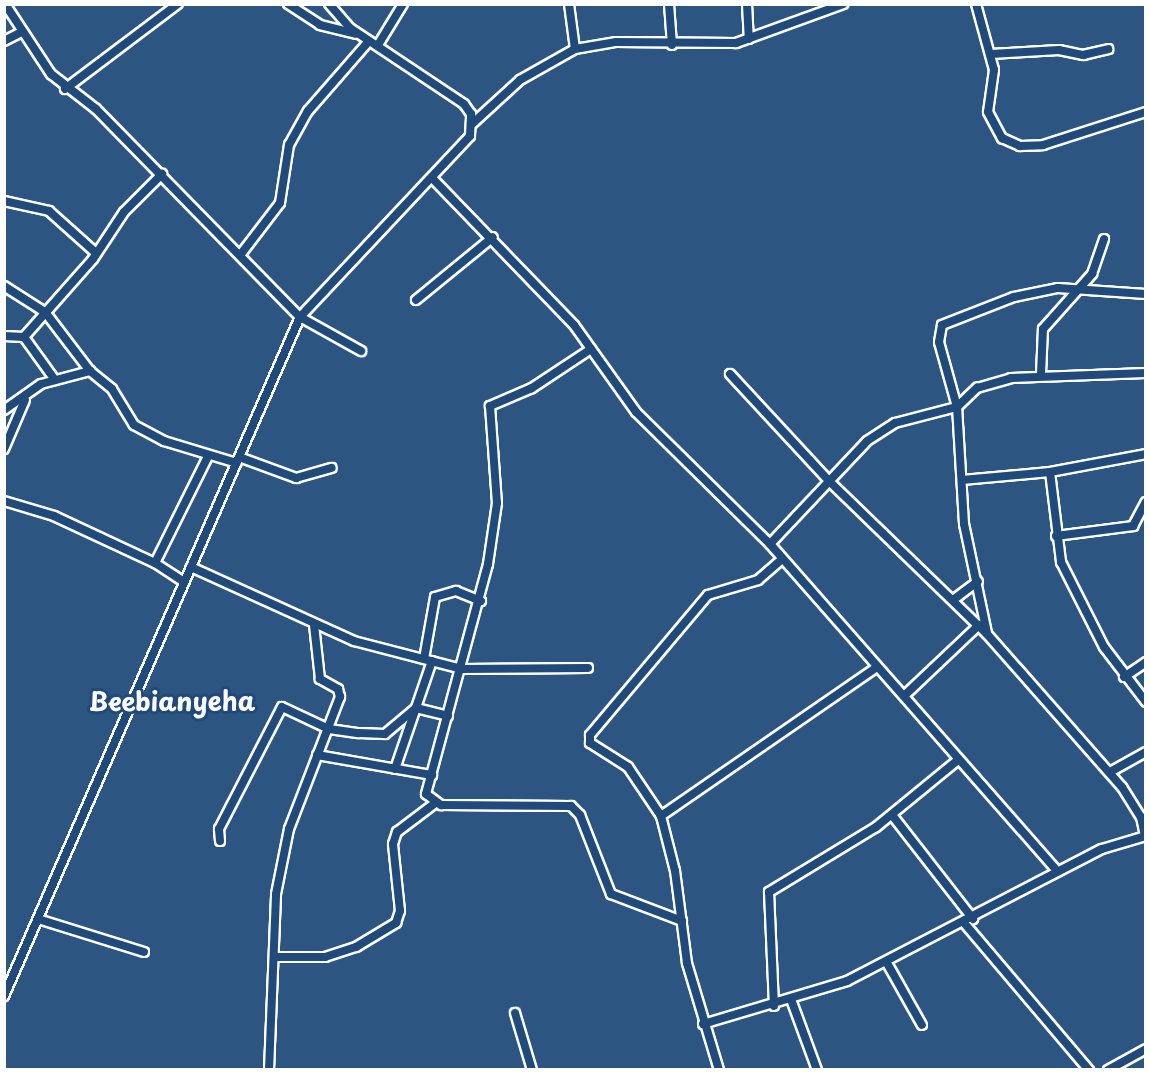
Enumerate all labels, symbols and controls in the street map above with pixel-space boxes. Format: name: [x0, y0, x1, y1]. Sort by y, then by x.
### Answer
district label: Beebianyeha: [89, 685, 255, 717]

